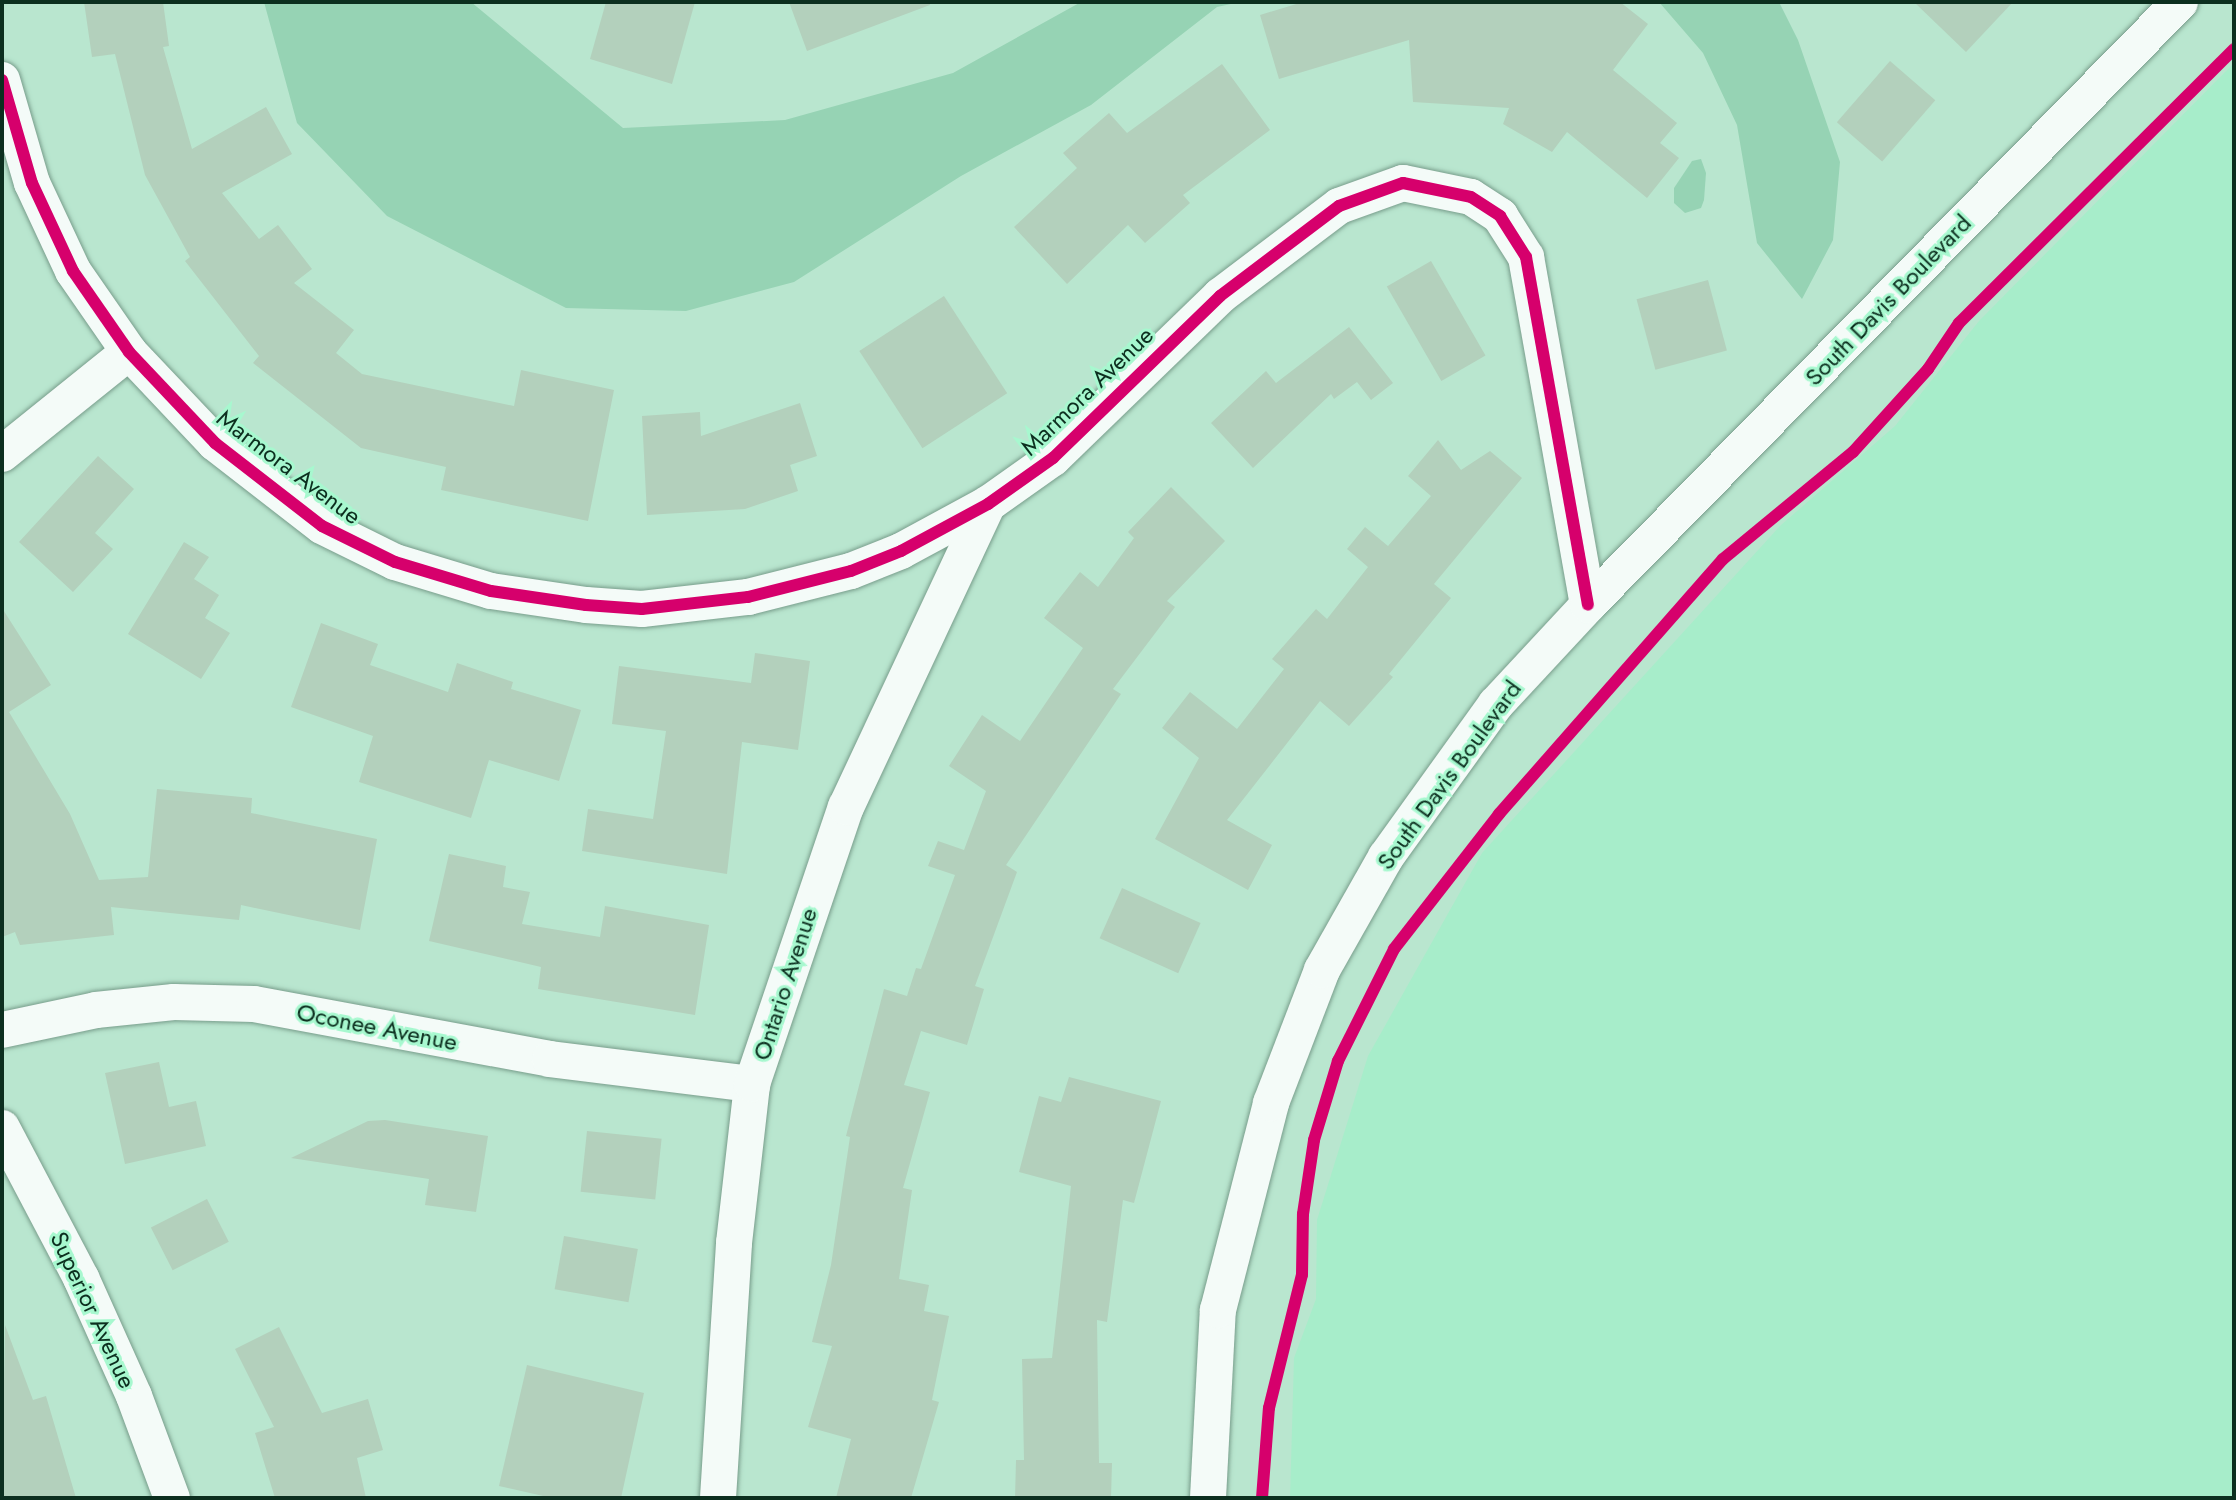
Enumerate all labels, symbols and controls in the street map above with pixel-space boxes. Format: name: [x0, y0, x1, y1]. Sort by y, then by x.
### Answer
street label: South Davis Boulevard: [1799, 209, 1977, 391]
street label: Marmora Avenue: [1015, 321, 1159, 461]
street label: Marmora Avenue: [211, 404, 367, 530]
street label: South Davis Boulevard: [1371, 675, 1527, 875]
street label: Ontario Avenue: [747, 904, 823, 1064]
street label: Oconee Avenue: [294, 997, 460, 1057]
street label: Superior Avenue: [44, 1227, 142, 1393]

